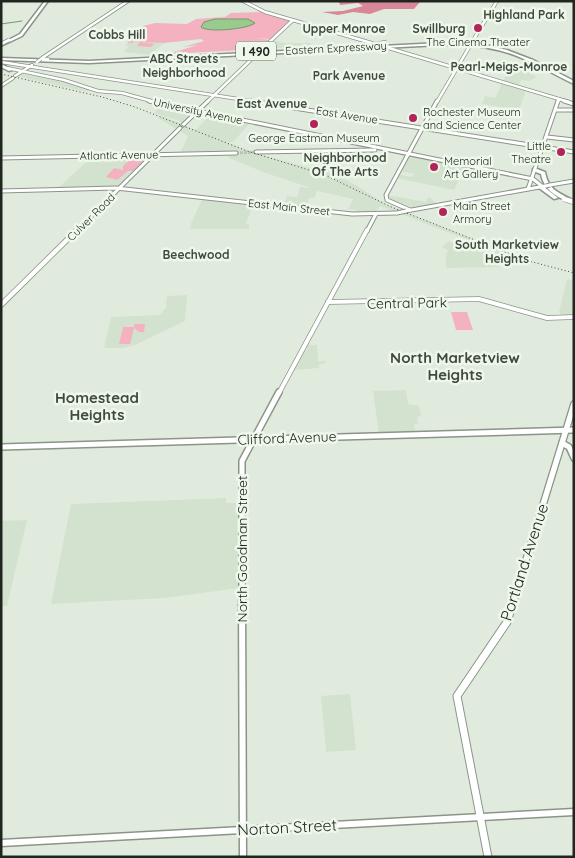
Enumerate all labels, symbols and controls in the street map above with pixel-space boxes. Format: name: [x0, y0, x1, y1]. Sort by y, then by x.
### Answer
district label: Highland Park: [483, 7, 565, 22]
district label: Upper Monroe: [302, 21, 386, 36]
district label: Swillburg: [413, 21, 465, 36]
marker: The Cinema Theater: [472, 22, 484, 34]
district label: Cobbs Hill: [88, 27, 146, 42]
place label: The Cinema Theater: [426, 35, 531, 49]
street label: Eastern Expressway: [285, 38, 387, 58]
road number: I 490: [236, 41, 276, 60]
district label: ABC Streets Neighborhood: [142, 51, 226, 80]
district label: Pearl-Meigs-Monroe: [451, 59, 567, 74]
district label: Park Avenue: [313, 68, 385, 83]
street label: University Avenue: [152, 95, 244, 127]
district label: East Avenue: [237, 96, 307, 111]
street label: East Avenue: [315, 103, 379, 127]
place label: Rochester Museum and Science Center: [423, 105, 522, 132]
marker: Rochester Museum and Science Center: [407, 112, 419, 124]
marker: George Eastman Museum: [308, 118, 320, 130]
place label: George Eastman Museum: [248, 131, 380, 145]
place label: Little Theatre: [511, 139, 551, 166]
marker: Little Theatre: [555, 146, 567, 158]
street label: Atlantic Avenue: [80, 147, 158, 163]
district label: Neighborhood Of The Arts: [303, 150, 387, 179]
place label: Memorial Art Gallery: [444, 154, 498, 181]
marker: Memorial Art Gallery: [428, 161, 440, 173]
street label: Culver Road: [64, 190, 118, 244]
street label: East Main Street: [247, 196, 331, 218]
place label: Main Street Armory: [453, 199, 511, 226]
marker: Main Street Armory: [437, 206, 449, 218]
district label: South Marketview Heights: [455, 237, 559, 266]
district label: Beechwood: [162, 247, 230, 262]
street label: Central Park: [367, 293, 447, 313]
district label: North Marketview Heights: [390, 348, 520, 384]
district label: Homestead Heights: [55, 388, 139, 424]
street label: Clifford Avenue: [237, 427, 337, 449]
street label: North Goodman Street: [233, 475, 251, 623]
street label: Portland Avenue: [496, 501, 552, 623]
street label: Norton Street: [237, 814, 337, 840]

